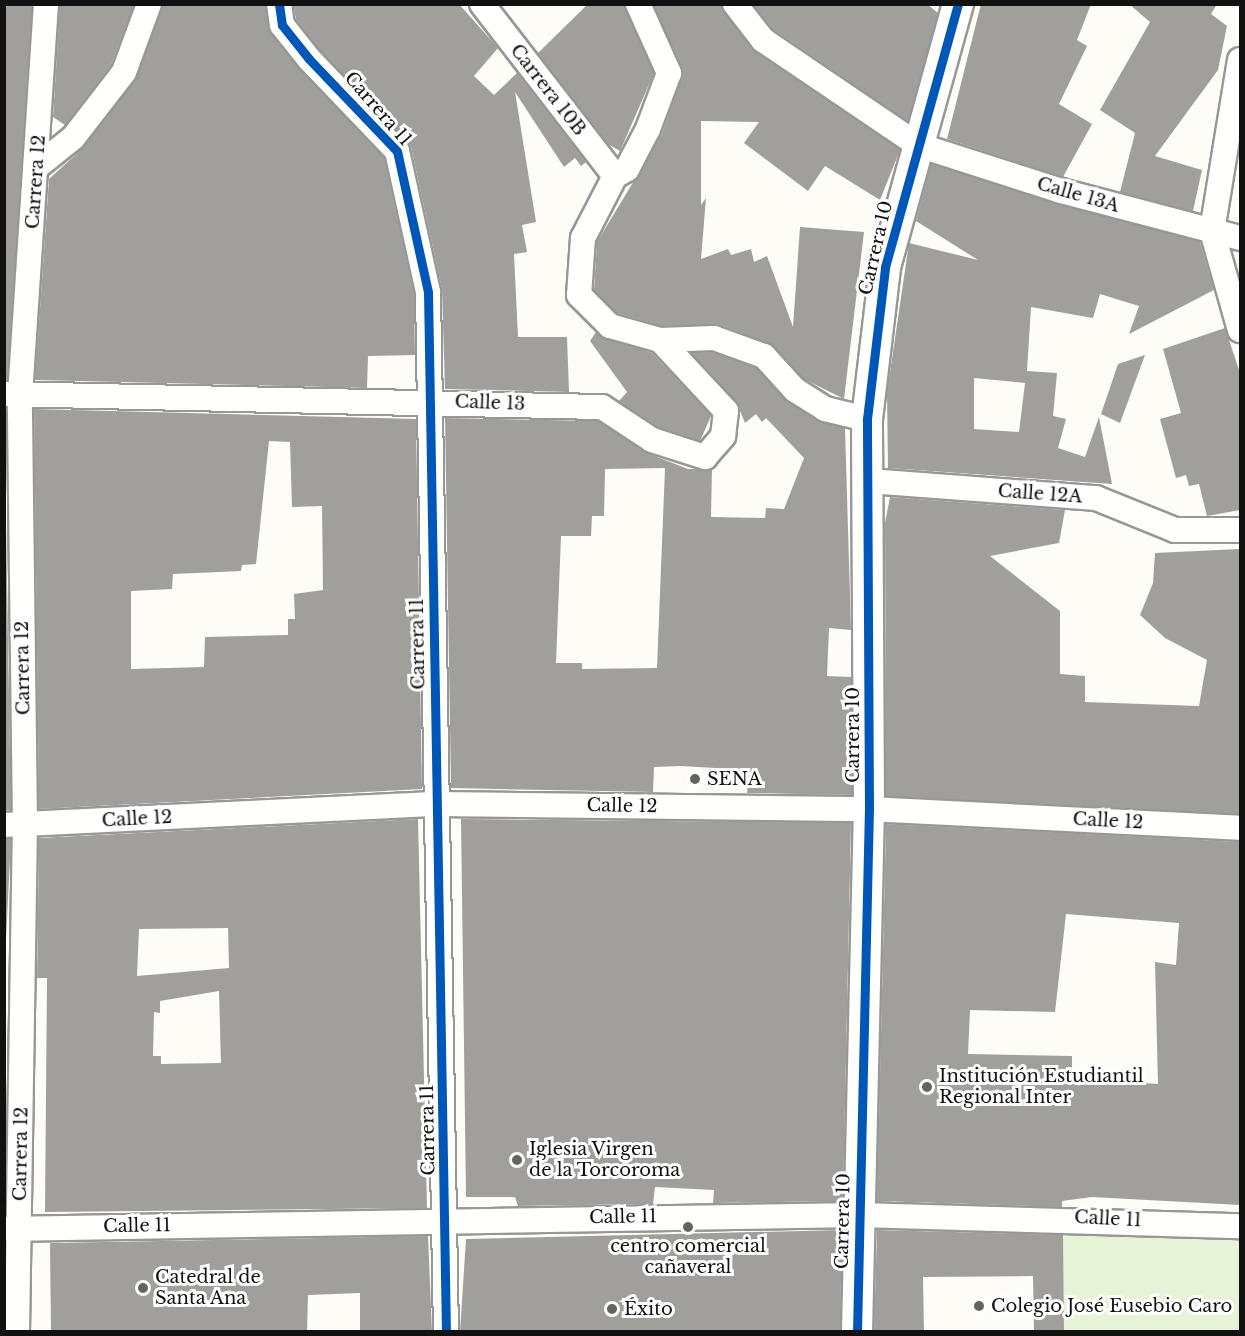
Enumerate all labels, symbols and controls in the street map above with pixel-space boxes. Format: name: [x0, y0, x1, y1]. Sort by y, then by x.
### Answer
street label: Carrera 10B: [506, 40, 590, 140]
street label: Carrera 11: [340, 67, 416, 151]
street label: Carrera 12: [22, 134, 50, 230]
street label: Calle 13A: [1034, 173, 1122, 217]
street label: Carrera 10: [855, 199, 897, 297]
street label: Calle 13: [454, 391, 526, 415]
street label: Calle 12A: [997, 480, 1083, 508]
street label: Carrera 11: [406, 598, 430, 690]
street label: Carrera 12: [11, 621, 35, 715]
street label: Carrera 10: [842, 687, 864, 783]
place label: SENA: [707, 768, 762, 790]
marker: SENA: [688, 772, 702, 786]
street label: Calle 12: [586, 795, 658, 817]
street label: Calle 12: [101, 806, 173, 832]
street label: Calle 12: [1072, 808, 1144, 834]
place label: Institución Estudiantil Regional Inter: [939, 1066, 1144, 1108]
marker: Institución Estudiantil Regional Inter: [920, 1080, 934, 1094]
street label: Carrera 11: [416, 1084, 440, 1176]
street label: Carrera 12: [9, 1107, 33, 1201]
place label: Iglesia Virgen de la Torcoroma: [529, 1139, 681, 1182]
marker: Iglesia Virgen de la Torcoroma: [510, 1153, 524, 1167]
street label: Carrera 10: [831, 1173, 855, 1269]
street label: Calle 11: [589, 1206, 657, 1228]
street label: Calle 11: [1074, 1206, 1142, 1232]
street label: Calle 11: [103, 1215, 171, 1237]
marker: centro comercial cañaveral: [681, 1220, 695, 1234]
place label: centro comercial cañaveral: [610, 1236, 766, 1278]
place label: Catedral de Santa Ana: [155, 1267, 261, 1310]
marker: Catedral de Santa Ana: [136, 1281, 150, 1295]
place label: Colegio José Eusebio Caro: [991, 1295, 1232, 1317]
place label: Éxito: [624, 1298, 673, 1320]
marker: Colegio José Eusebio Caro: [972, 1299, 986, 1313]
marker: Éxito: [605, 1302, 619, 1316]

